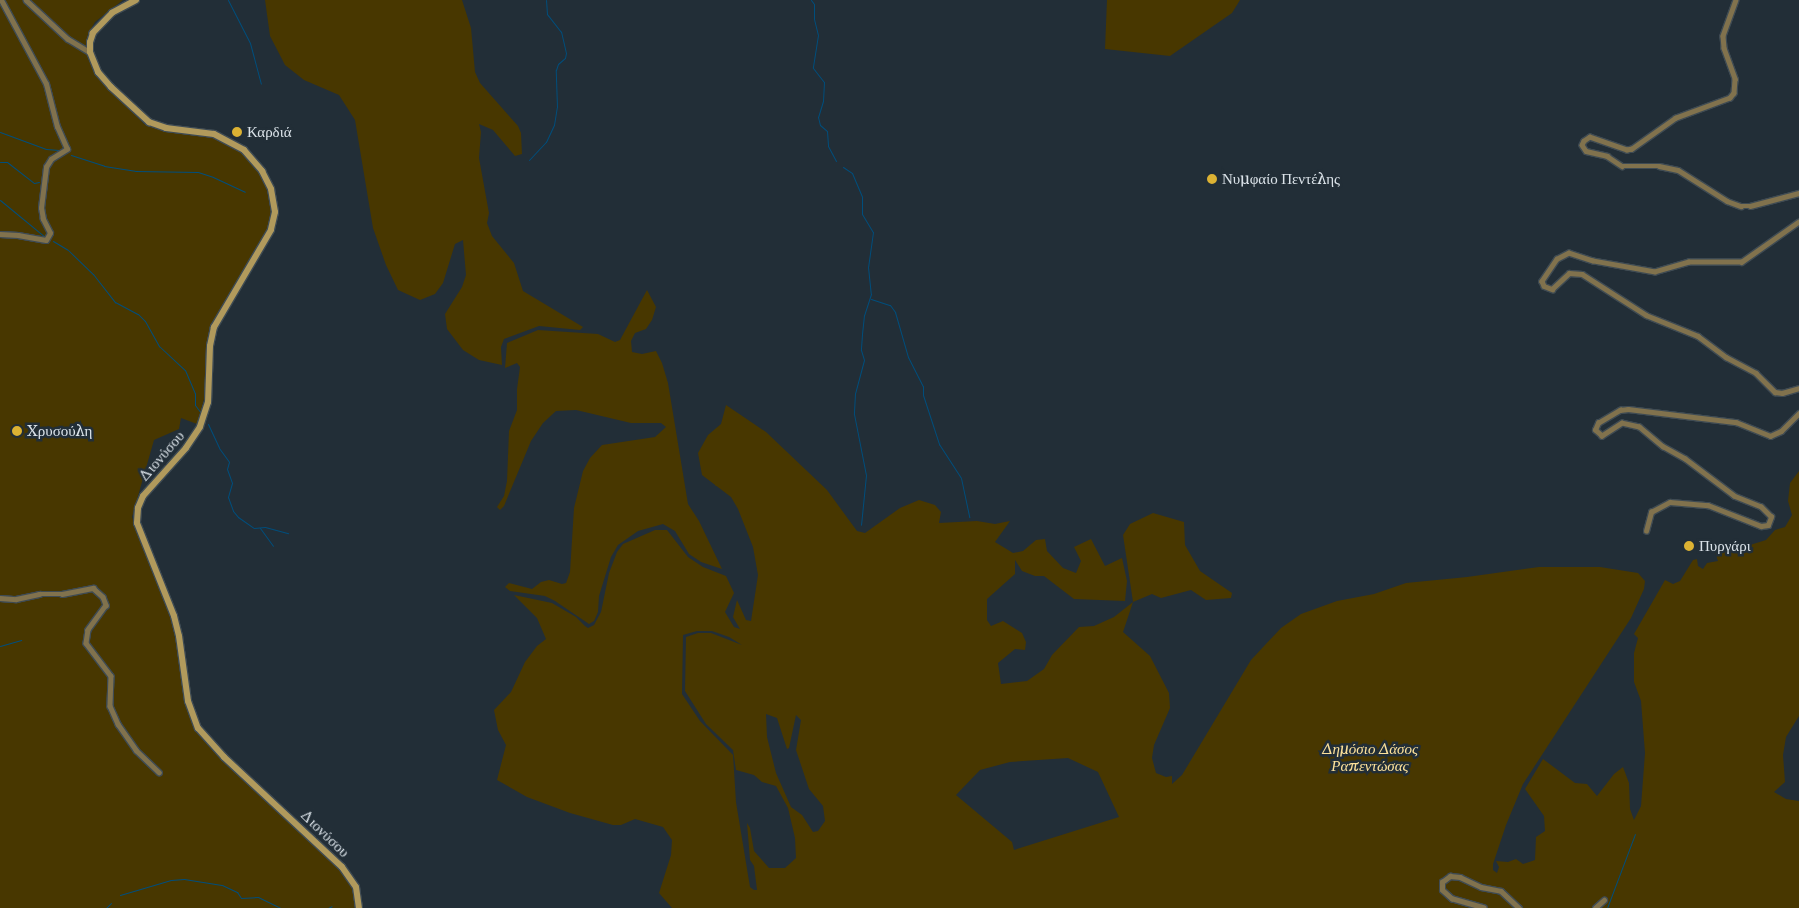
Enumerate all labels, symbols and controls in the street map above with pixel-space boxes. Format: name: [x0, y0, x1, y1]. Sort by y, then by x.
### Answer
place label: Καρδιά: [247, 123, 292, 141]
marker: Καρδιά: [231, 126, 243, 138]
place label: Νυμφαίο Πεντέλης: [1222, 170, 1340, 188]
marker: Νυμφαίο Πεντέλης: [1206, 173, 1218, 185]
place label: Χρυσούλη: [27, 422, 92, 440]
marker: Χρυσούλη: [11, 425, 23, 437]
street label: Διονύσου: [134, 427, 188, 485]
place label: Πυργάρι: [1699, 537, 1751, 555]
marker: Πυργάρι: [1683, 540, 1695, 552]
park label: Δημόσιο Δάσος Ραπεντώσας: [1322, 739, 1418, 774]
street label: Διονύσου: [297, 805, 353, 861]

